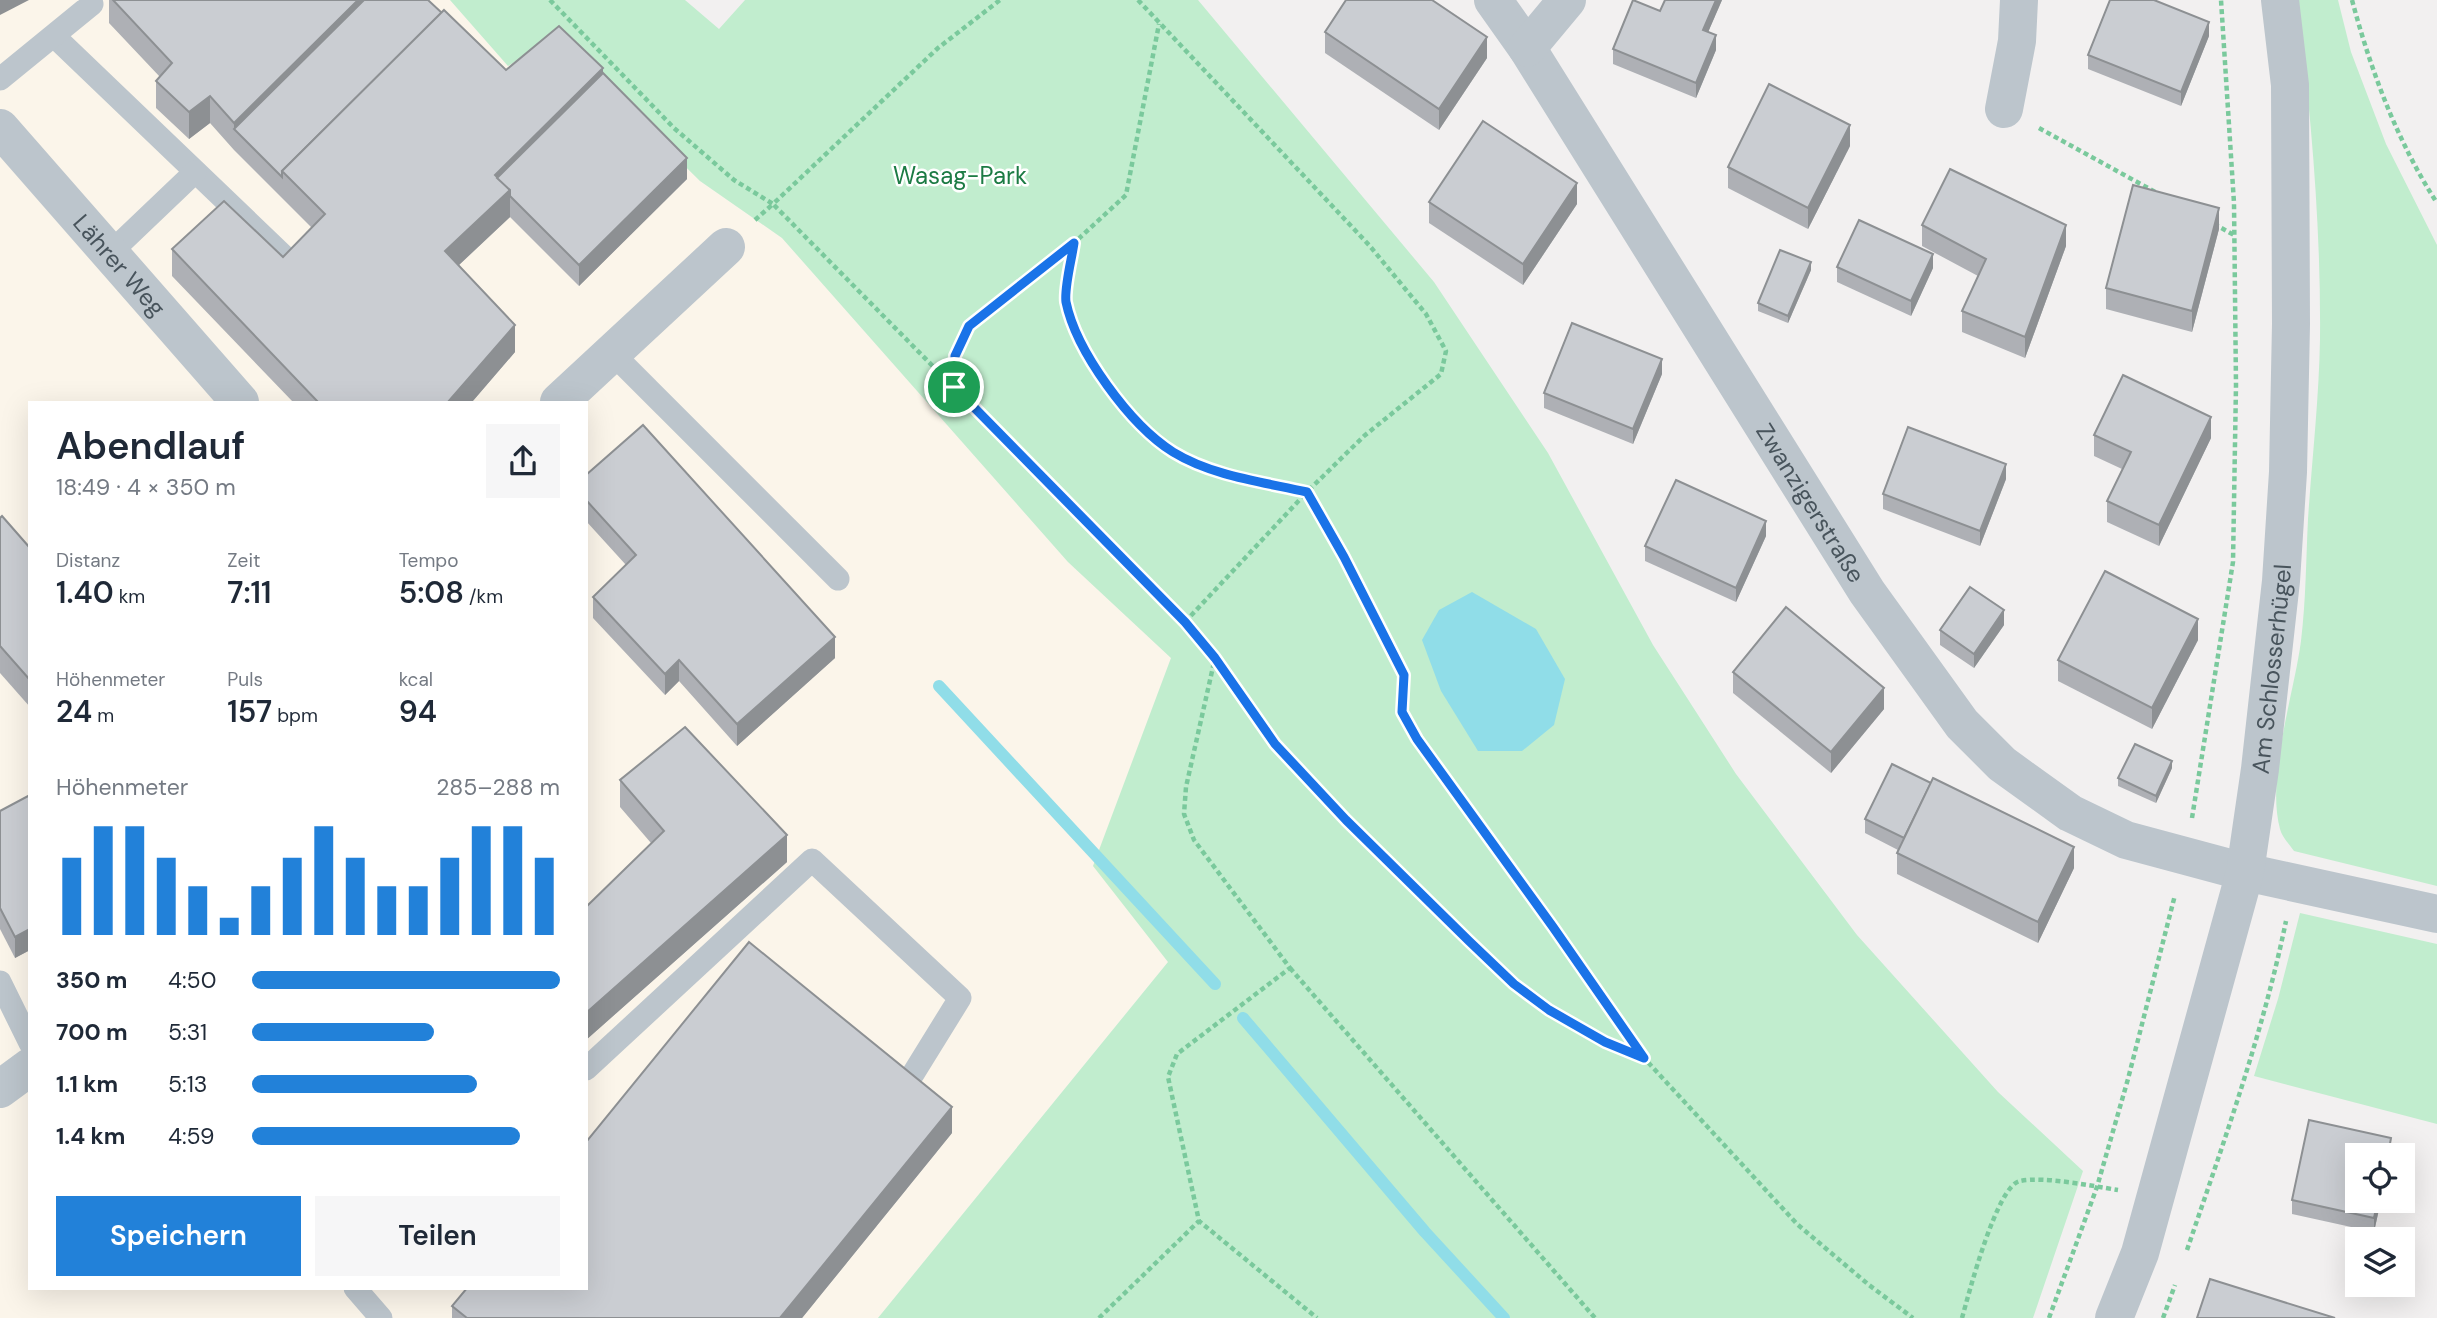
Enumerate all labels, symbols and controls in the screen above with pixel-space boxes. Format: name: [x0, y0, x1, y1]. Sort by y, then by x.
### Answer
park label: Wasag-Park: [893, 160, 1027, 191]
street label: Lährer Weg: [67, 207, 173, 322]
pin: [924, 357, 984, 417]
icon: arrive: [935, 368, 973, 406]
street label: Zwanzigerstraße: [1750, 417, 1873, 588]
text: Abendlauf: [56, 421, 245, 471]
button: share: [486, 424, 560, 498]
text: 18:49 · 4 × 350 m: [56, 472, 236, 502]
text: Distanz: [56, 548, 120, 573]
text: Zeit: [227, 548, 260, 573]
text: Tempo: [399, 548, 459, 573]
street label: Am Schlosserhügel: [2244, 563, 2298, 775]
text: 1.40: [56, 573, 114, 612]
text: 7:11: [227, 573, 271, 612]
text: 5:08: [399, 573, 464, 612]
text: km: [114, 584, 145, 609]
text: /km: [464, 584, 503, 609]
text: Höhenmeter: [56, 667, 165, 692]
text: Puls: [227, 667, 263, 692]
text: kcal: [399, 667, 433, 692]
text: 24: [56, 692, 92, 731]
text: 157: [227, 692, 272, 731]
text: 94: [399, 692, 437, 731]
text: m: [92, 703, 114, 728]
text: bpm: [272, 703, 318, 728]
text: Höhenmeter: [56, 772, 188, 802]
text: 285–288 m: [436, 772, 560, 802]
text: 350 m: [56, 965, 127, 995]
text: 4:50: [168, 965, 216, 995]
text: 700 m: [56, 1017, 128, 1047]
text: 5:31: [168, 1017, 207, 1047]
text: 1.1 km: [56, 1069, 118, 1099]
text: 5:13: [168, 1069, 207, 1099]
text: 1.4 km: [56, 1121, 125, 1151]
text: 4:59: [168, 1121, 214, 1151]
map controls: [2345, 1143, 2415, 1297]
button: locate: [2345, 1143, 2415, 1213]
button: Speichern: [56, 1196, 301, 1276]
button: Teilen: [315, 1196, 560, 1276]
button: layers: [2345, 1227, 2415, 1297]

